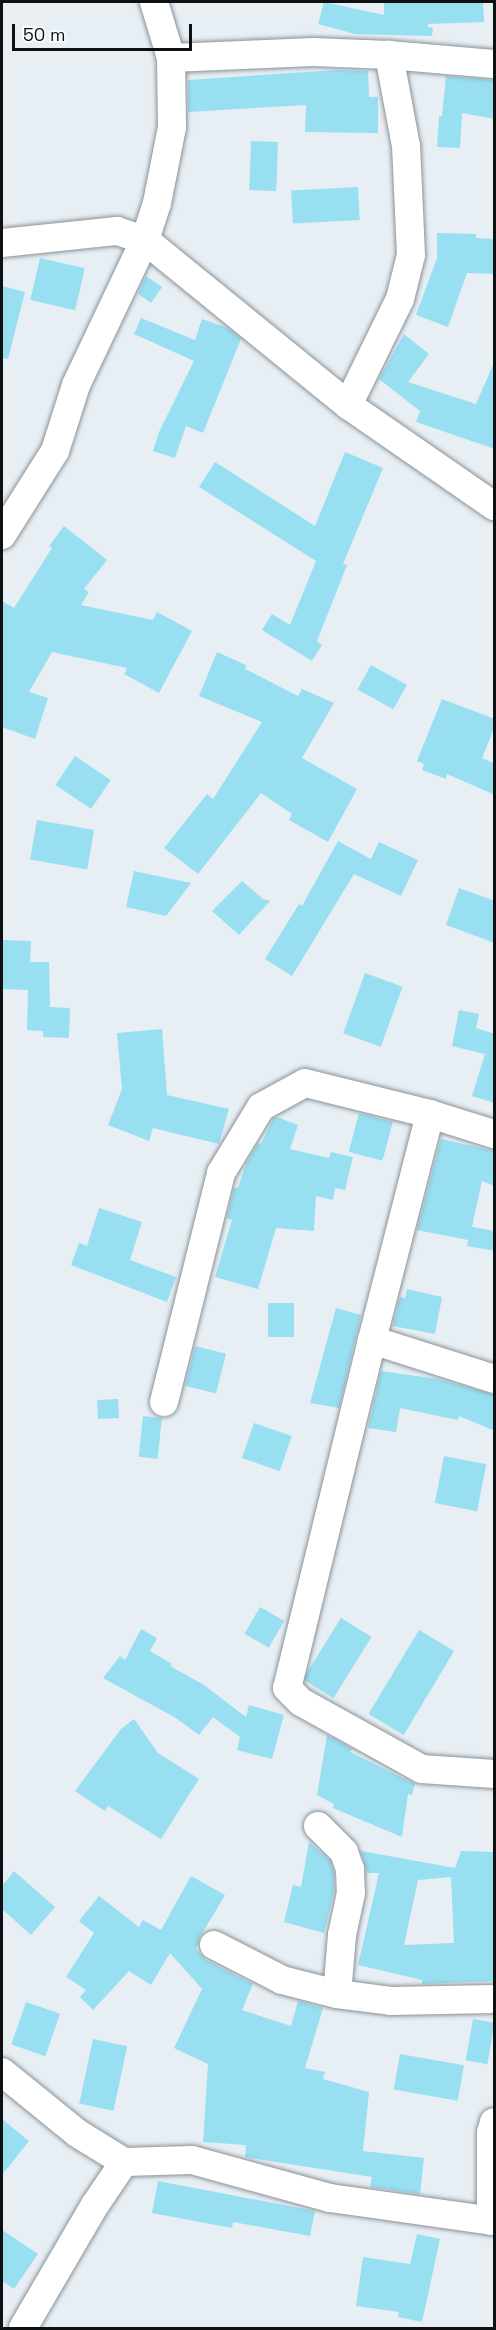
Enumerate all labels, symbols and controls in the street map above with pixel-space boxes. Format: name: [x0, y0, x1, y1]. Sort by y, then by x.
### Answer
scale bar: [15, 12, 195, 50]
text: 50 m: [23, 23, 65, 46]

